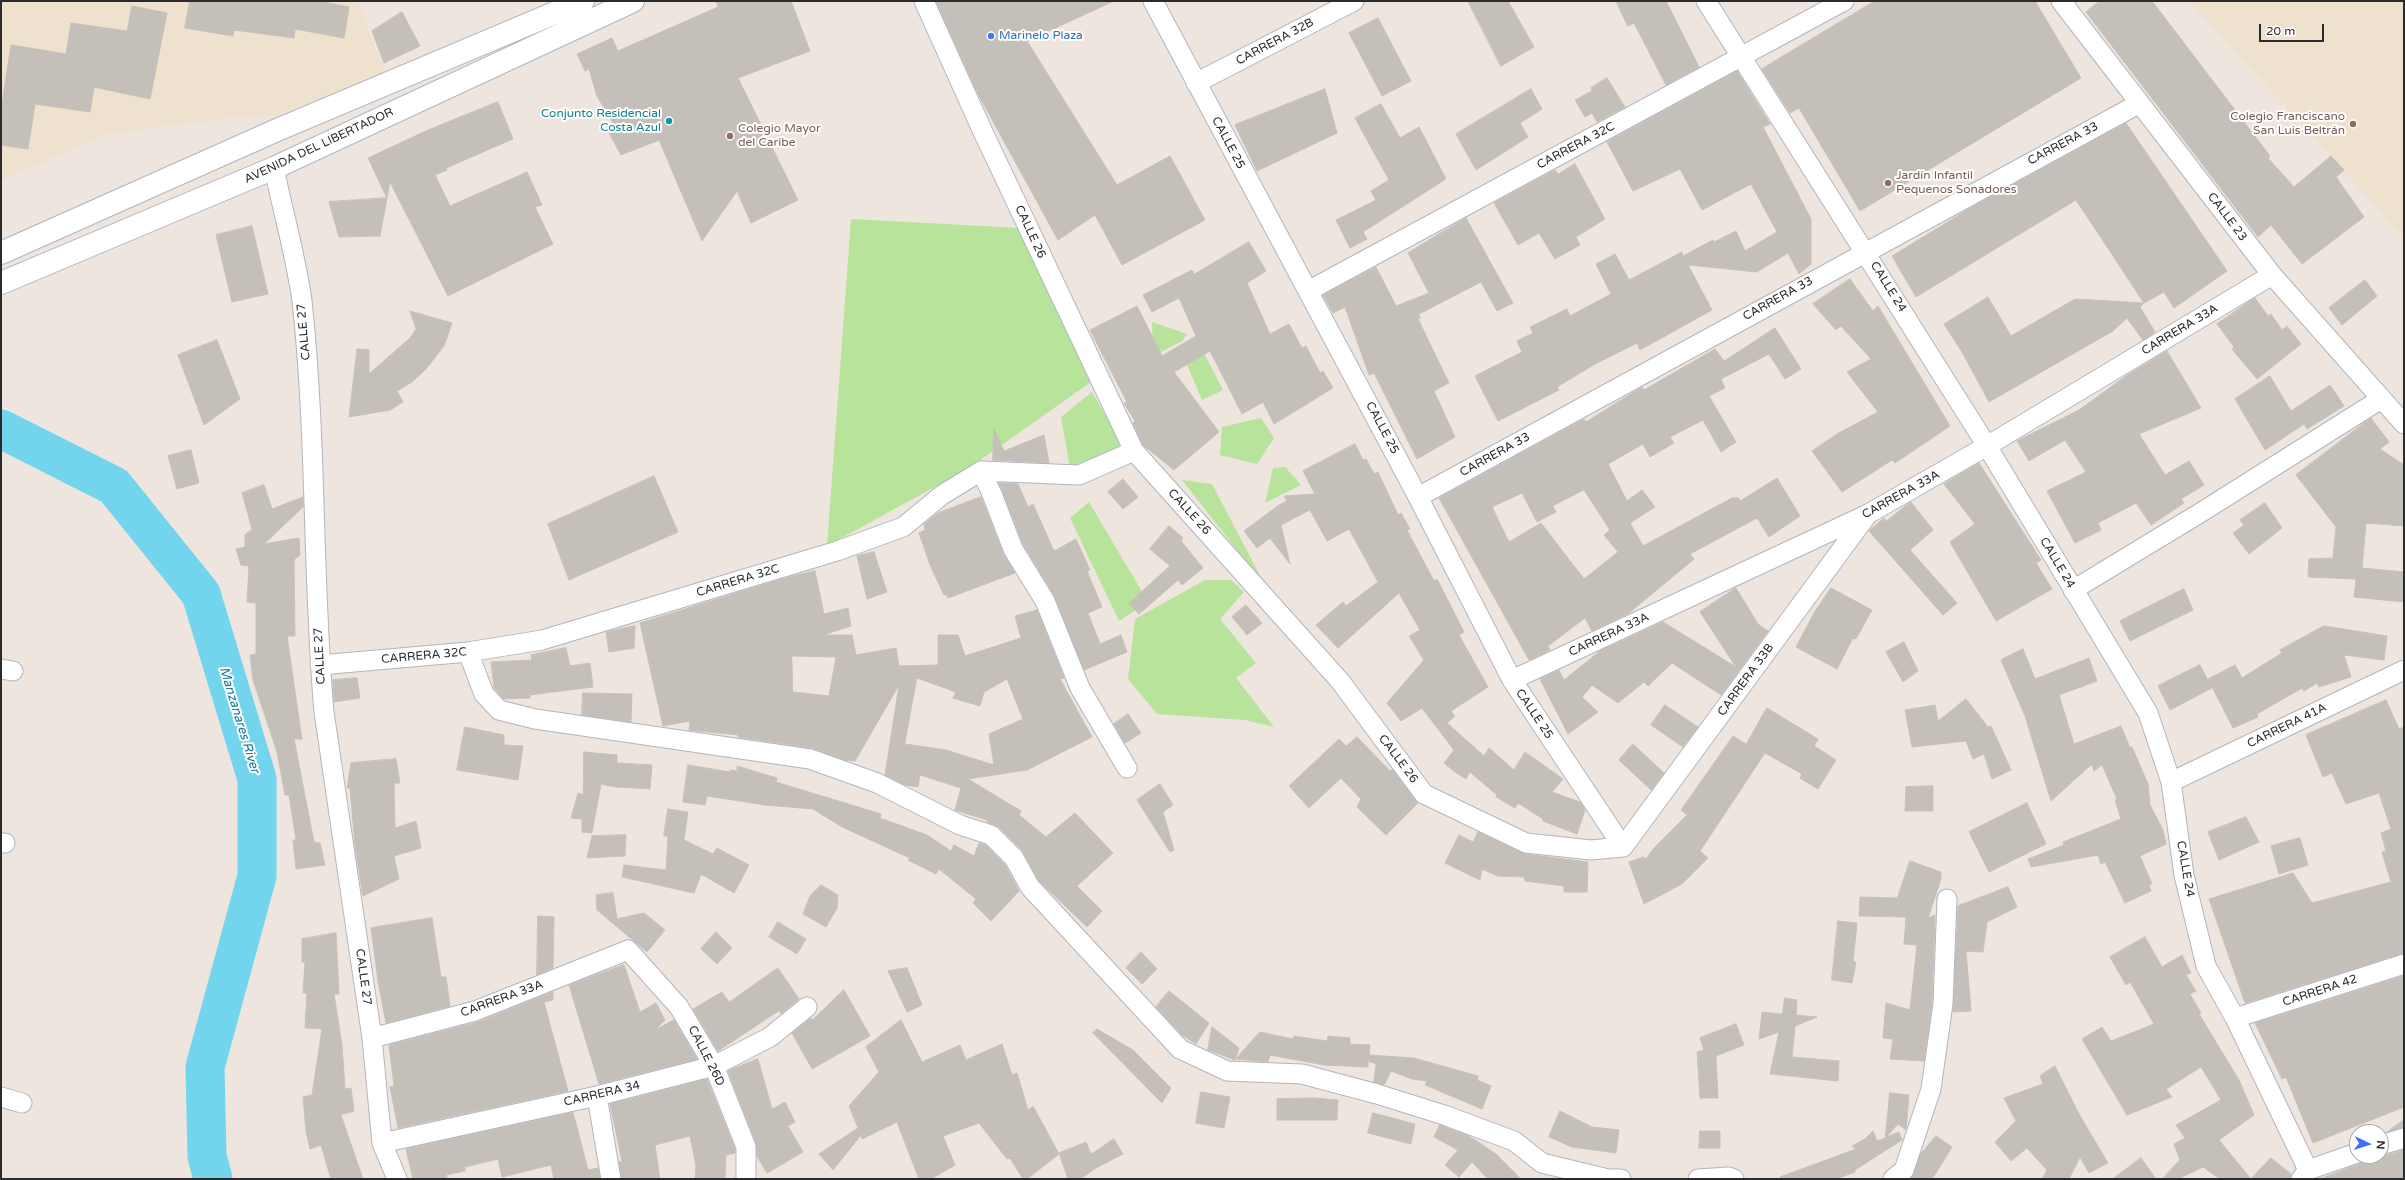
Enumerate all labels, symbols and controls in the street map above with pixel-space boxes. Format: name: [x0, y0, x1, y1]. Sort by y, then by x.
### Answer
street label: CARRERA 32B: [1234, 15, 1316, 69]
scale bar: [2261, 16, 2326, 42]
text: 20 m: [2266, 24, 2295, 38]
place label: Marinelo Plaza: [999, 29, 1083, 43]
marker: Marinelo Plaza: [986, 31, 996, 41]
street label: AVENIDA DEL LIBERTADOR: [242, 105, 396, 187]
place label: Conjunto Residencial Costa Azul: [541, 107, 661, 135]
place label: Colegio Franciscano San Luis Beltrán: [2230, 110, 2345, 138]
street label: CALLE 25: [1208, 114, 1248, 172]
marker: Conjunto Residencial Costa Azul: [664, 116, 674, 126]
street label: CARRERA 32C: [1535, 119, 1617, 173]
street label: CARRERA 33: [2025, 119, 2101, 169]
marker: Colegio Franciscano San Luis Beltrán: [2348, 119, 2358, 129]
place label: Colegio Mayor del Caribe: [738, 122, 821, 150]
marker: Colegio Mayor del Caribe: [725, 131, 735, 141]
place label: Jardín Infantil Pequenos Sonadores: [1896, 169, 2016, 197]
marker: Jardín Infantil Pequenos Sonadores: [1883, 178, 1893, 188]
street label: CALLE 23: [2204, 190, 2250, 244]
street label: CALLE 26: [1011, 203, 1049, 261]
street label: CALLE 24: [1867, 259, 1909, 315]
street label: CARRERA 33: [1741, 274, 1815, 324]
street label: CARRERA 33A: [2139, 302, 2221, 358]
street label: CALLE 27: [294, 303, 314, 361]
street label: CALLE 25: [1362, 399, 1402, 457]
street label: CARRERA 33: [1458, 430, 1532, 480]
street label: CARRERA 33A: [1860, 468, 1942, 522]
street label: CALLE 26: [1165, 486, 1213, 538]
street label: CALLE 24: [2036, 535, 2078, 591]
street label: CARRERA 32C: [695, 562, 781, 600]
street label: CARRERA 33A: [1567, 610, 1651, 660]
street label: CALLE 27: [311, 627, 329, 685]
street label: CARRERA 33B: [1715, 641, 1777, 719]
street label: CARRERA 32C: [381, 645, 467, 667]
water label: Manzanares River: [215, 665, 263, 775]
street label: CALLE 25: [1512, 686, 1556, 742]
street label: CARRERA 41A: [2245, 701, 2329, 751]
street label: CALLE 26: [1375, 732, 1421, 786]
street label: CALLE 24: [2173, 840, 2197, 898]
street label: CALLE 27: [352, 948, 374, 1006]
street label: CARRERA 42: [2281, 972, 2359, 1010]
street label: CARRERA 33A: [459, 977, 545, 1021]
street label: CALLE 26D: [685, 1023, 727, 1089]
street label: CARRERA 34: [563, 1078, 641, 1110]
north arrow: [2349, 1124, 2389, 1164]
text: N: [2374, 1140, 2387, 1150]

